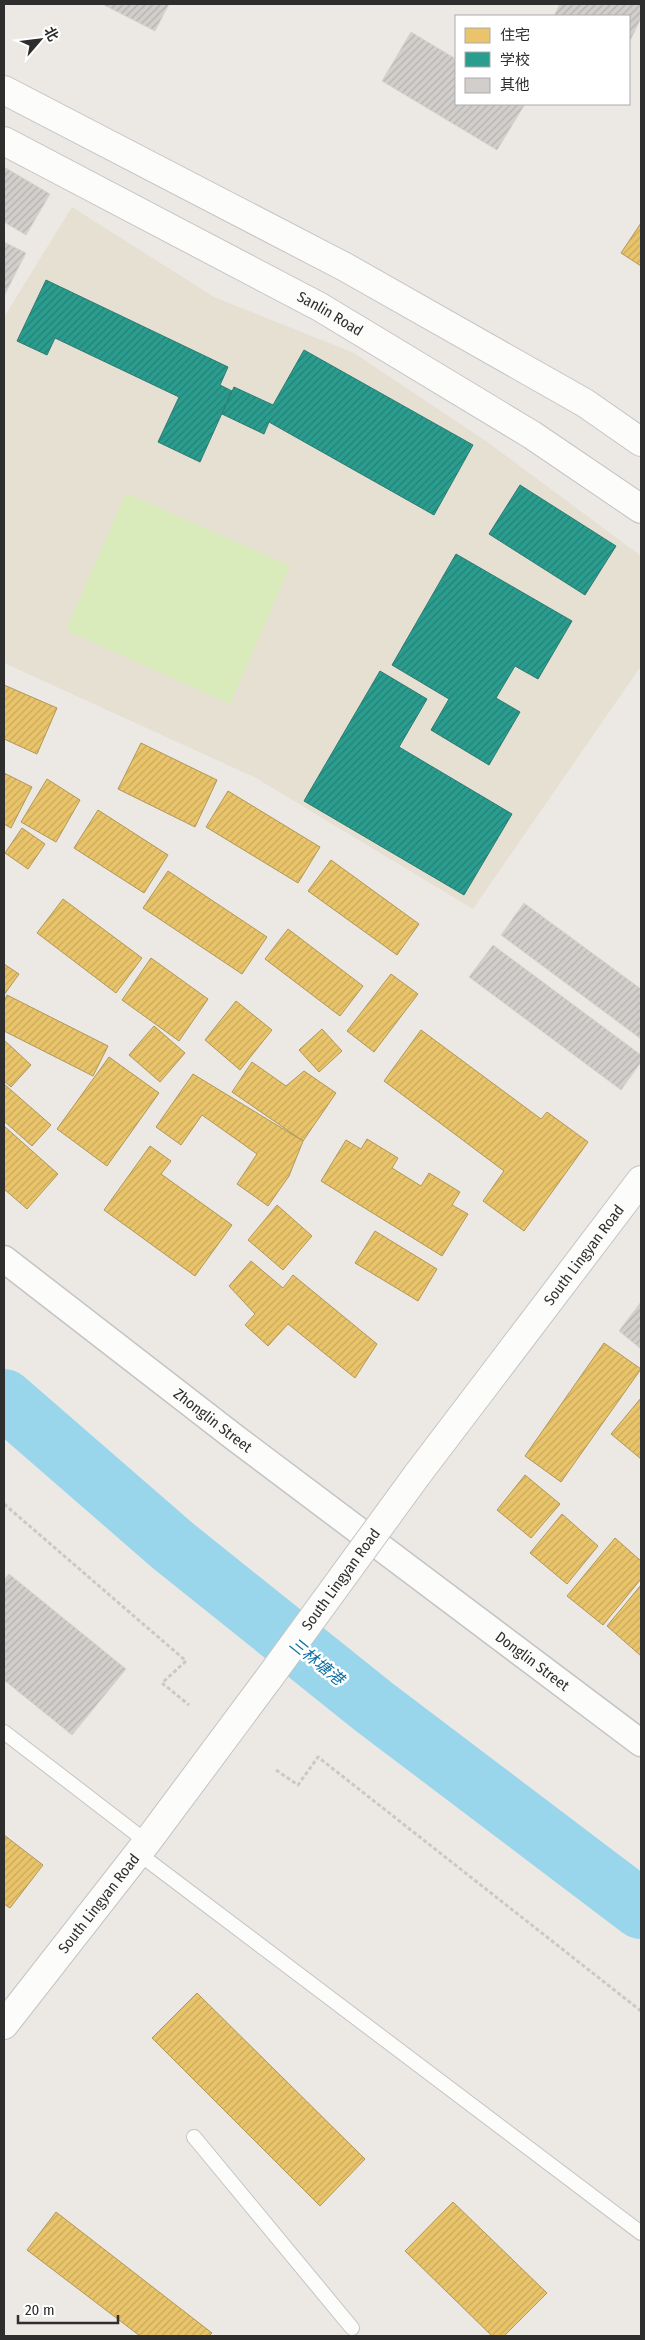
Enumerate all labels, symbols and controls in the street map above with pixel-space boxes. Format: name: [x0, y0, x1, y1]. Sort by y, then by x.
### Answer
north arrow: [15, 15, 65, 65]
legend: [455, 15, 630, 105]
text: 北: [40, 24, 62, 44]
text: 住宅: [500, 26, 530, 44]
text: 学校: [500, 51, 530, 69]
text: 其他: [500, 76, 530, 94]
street label: Sanlin Road: [294, 288, 366, 340]
street label: South Lingyan Road: [540, 1201, 628, 1309]
street label: Zhonglin Street: [170, 1385, 256, 1456]
street label: South Lingyan Road: [298, 1525, 384, 1634]
street label: Donglin Street: [492, 1628, 573, 1695]
water label: 三林塘港: [286, 1634, 349, 1690]
street label: South Lingyan Road: [54, 1850, 143, 1957]
scale bar: [18, 2292, 118, 2324]
text: 20 m: [25, 2301, 55, 2319]

